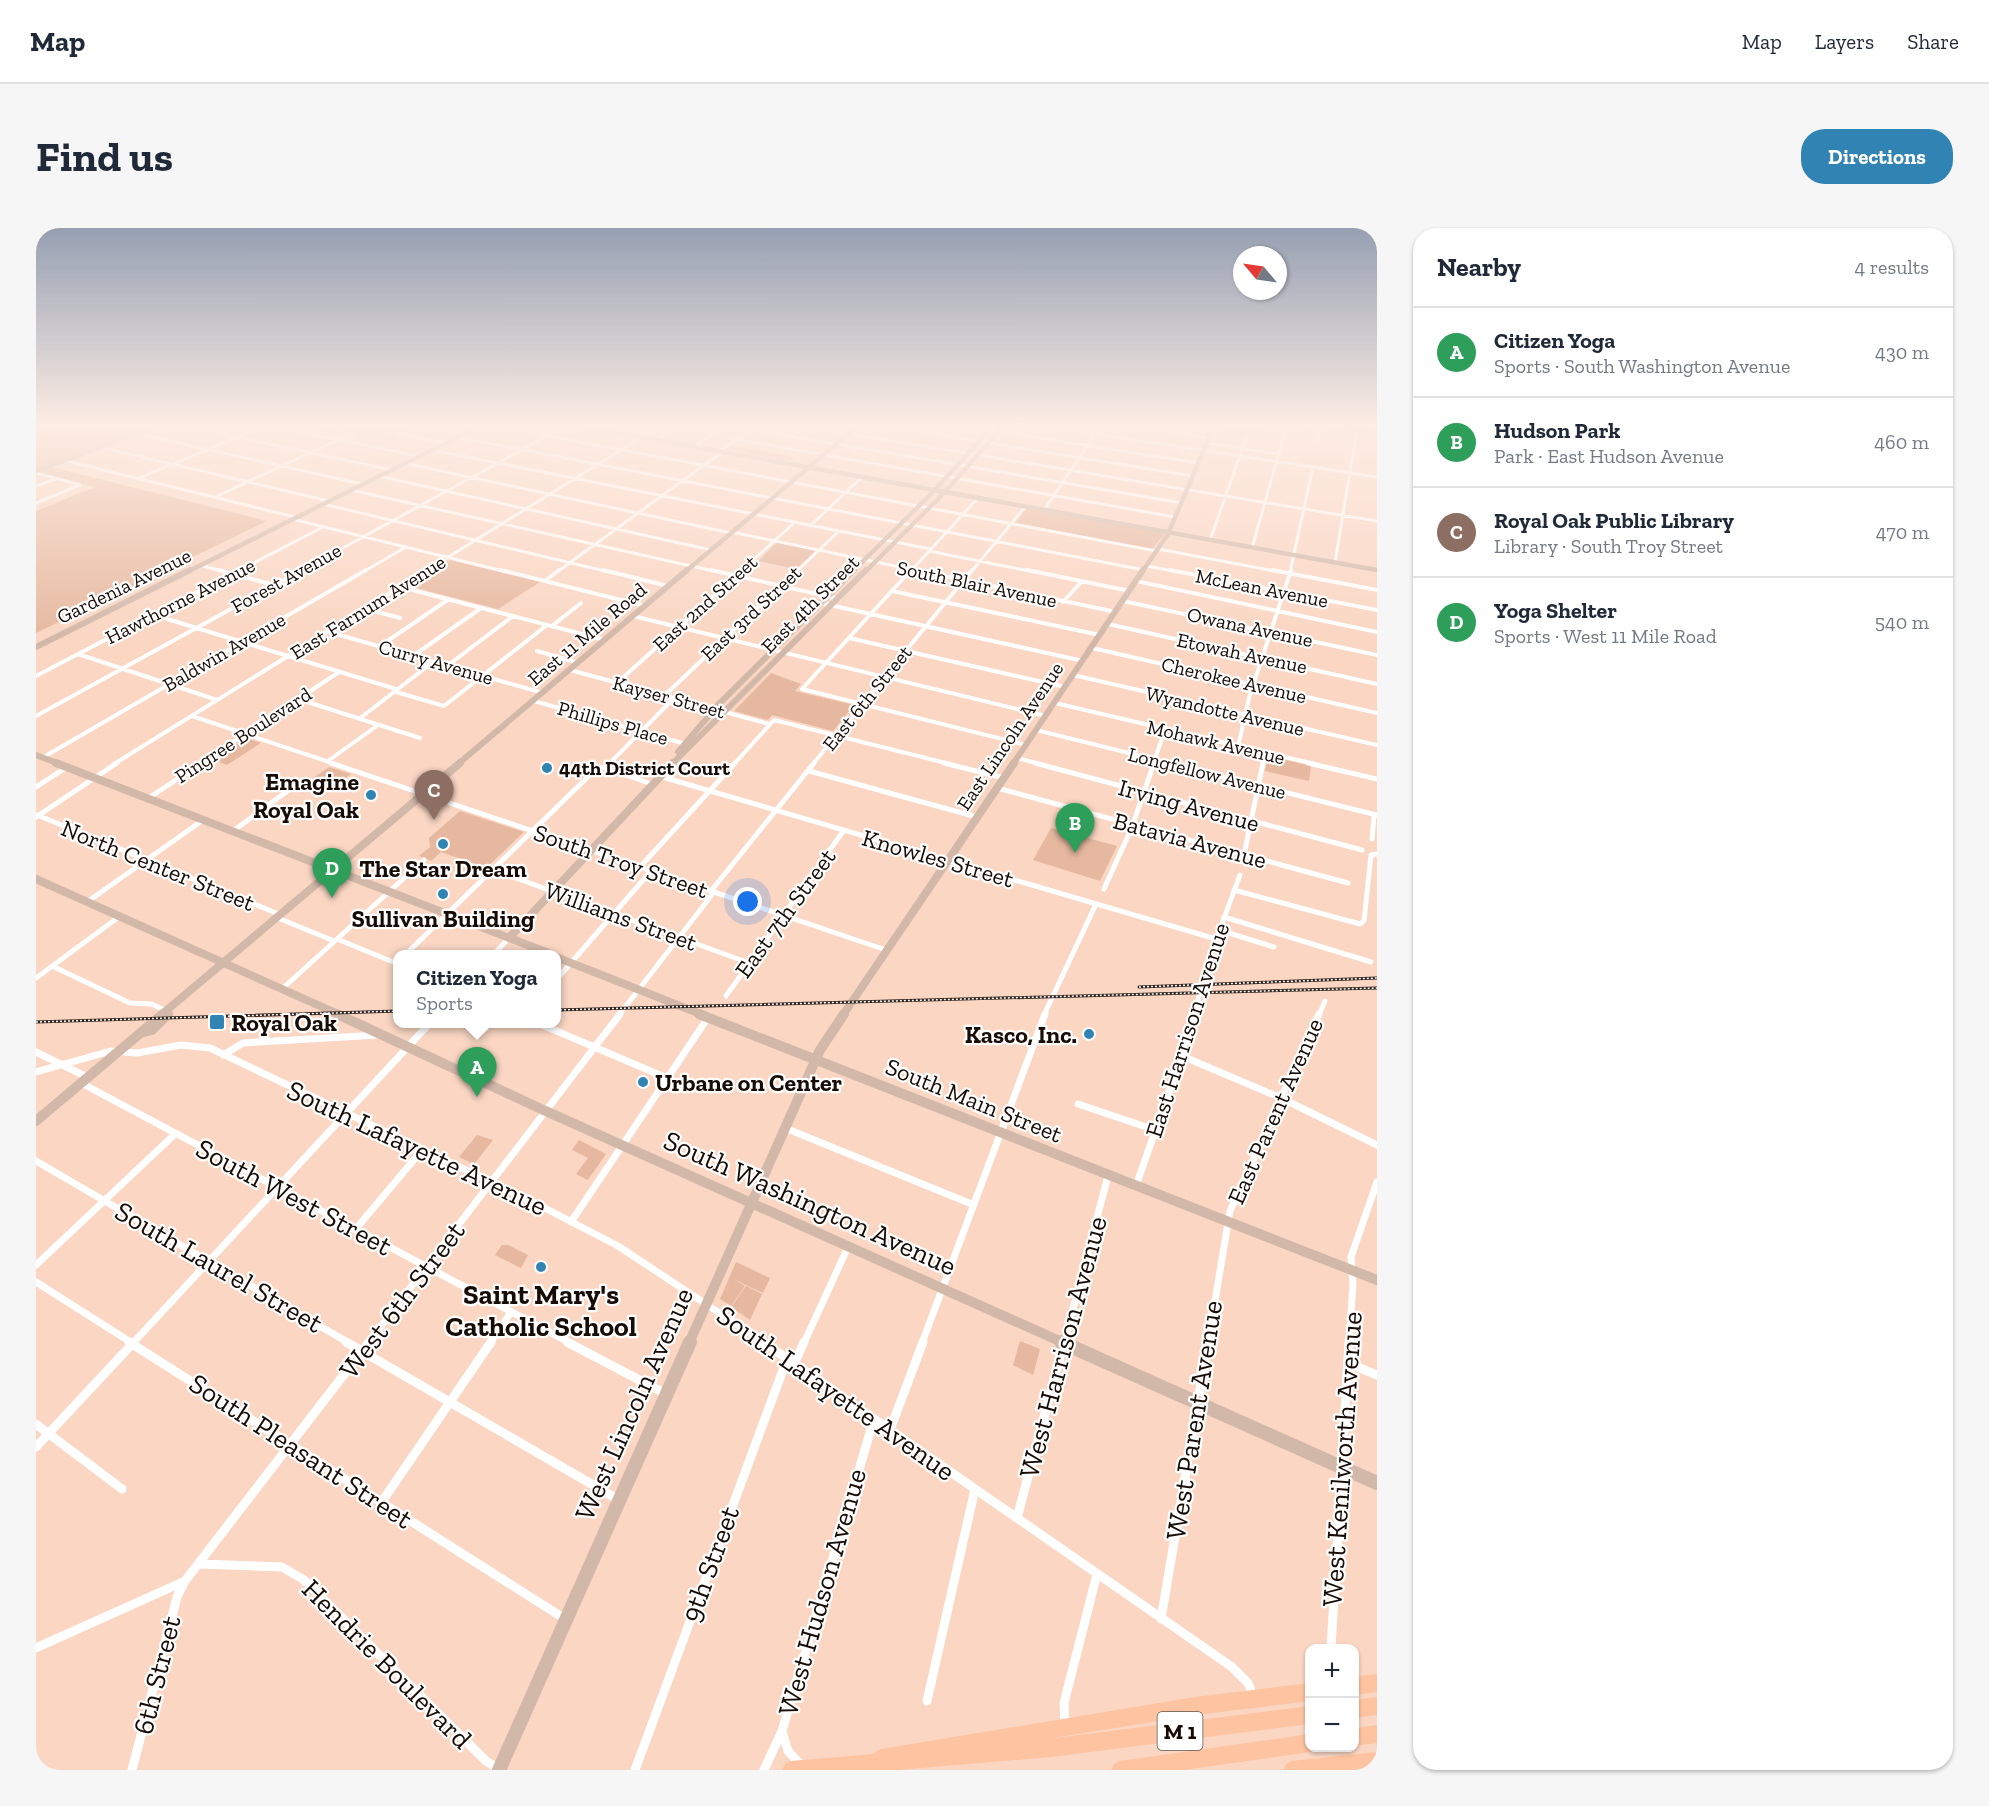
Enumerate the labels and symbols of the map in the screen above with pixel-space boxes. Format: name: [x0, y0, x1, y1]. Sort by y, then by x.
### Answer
north arrow: [1233, 246, 1287, 300]
street label: Forest Avenue: [227, 538, 345, 618]
street label: Gardenia Avenue: [53, 543, 195, 629]
street label: East 2nd Street: [648, 549, 763, 656]
street label: East Farnum Avenue: [286, 550, 450, 664]
street label: East 4th Street: [756, 550, 864, 658]
street label: Hawthorne Avenue: [101, 553, 259, 649]
street label: South Blair Avenue: [895, 555, 1059, 613]
street label: East 3rd Street: [696, 560, 807, 666]
street label: McLean Avenue: [1194, 563, 1330, 613]
street label: East 11 Mile Road: [523, 577, 651, 691]
street label: Owana Avenue: [1185, 602, 1315, 652]
street label: Baldwin Avenue: [158, 607, 290, 697]
street label: Etowah Avenue: [1175, 627, 1309, 679]
street label: Curry Avenue: [376, 634, 496, 690]
street label: East 6th Street: [817, 640, 917, 755]
street label: Cherokee Avenue: [1159, 652, 1309, 708]
street label: East Lincoln Avenue: [951, 657, 1069, 815]
street label: Kayser Street: [610, 670, 728, 724]
street label: Wyandotte Avenue: [1143, 681, 1307, 741]
street label: Pingree Boulevard: [170, 682, 316, 788]
street label: Phillips Place: [555, 696, 671, 750]
street label: Mohawk Avenue: [1145, 714, 1287, 770]
street label: Longfellow Avenue: [1125, 742, 1289, 804]
place label: 44th District Court: [559, 756, 731, 780]
marker: 44th District Court: [540, 761, 554, 775]
place label: Emagine Royal Oak: [253, 767, 359, 824]
pin: C: [414, 770, 454, 820]
street label: Irving Avenue: [1115, 772, 1263, 838]
marker: Emagine Royal Oak: [364, 788, 378, 802]
pin: B: [1056, 804, 1094, 853]
street label: Batavia Avenue: [1110, 806, 1270, 874]
street label: North Center Street: [57, 813, 259, 917]
street label: South Troy Street: [530, 818, 712, 904]
street label: Knowles Street: [859, 823, 1017, 893]
marker: The Star Dream: [436, 837, 450, 851]
street label: East 7th Street: [728, 843, 842, 983]
pin: D: [312, 848, 352, 898]
place label: The Star Dream: [359, 854, 527, 883]
street label: Williams Street: [541, 875, 701, 957]
marker: Sullivan Building: [436, 887, 450, 901]
your location: [733, 887, 762, 916]
place label: Sullivan Building: [351, 904, 535, 933]
street label: East Harrison Avenue: [1139, 919, 1235, 1141]
place label: Royal Oak: [231, 1008, 337, 1037]
marker: Royal Oak: [208, 1013, 226, 1031]
street label: East Parent Avenue: [1221, 1013, 1329, 1209]
place label: Kasco, Inc.: [965, 1020, 1077, 1049]
marker: Kasco, Inc.: [1082, 1027, 1096, 1041]
pin: A: [458, 1048, 496, 1097]
street label: South Main Street: [881, 1051, 1067, 1149]
place label: Urbane on Center: [655, 1068, 843, 1097]
street label: South Lafayette Avenue: [282, 1073, 552, 1223]
marker: Urbane on Center: [636, 1075, 650, 1089]
street label: South Washington Avenue: [659, 1123, 961, 1283]
street label: South West Street: [190, 1131, 398, 1263]
street label: South Laurel Street: [109, 1194, 329, 1340]
street label: West Harrison Avenue: [1012, 1212, 1114, 1482]
street label: West 6th Street: [332, 1215, 472, 1385]
marker: Saint Mary's Catholic School: [534, 1260, 548, 1274]
place label: Saint Mary's Catholic School: [445, 1278, 637, 1343]
street label: West Lincoln Avenue: [568, 1283, 700, 1525]
street label: South Lafayette Avenue: [711, 1298, 961, 1488]
street label: West Parent Avenue: [1159, 1298, 1229, 1542]
street label: West Kenilworth Avenue: [1315, 1310, 1369, 1608]
street label: South Pleasant Street: [183, 1366, 419, 1536]
street label: West Hudson Avenue: [771, 1465, 873, 1719]
street label: 9th Street: [674, 1501, 746, 1626]
street label: Hendrie Boulevard: [295, 1572, 479, 1756]
street label: 6th Street: [126, 1612, 188, 1738]
road number: M 1: [1158, 1712, 1202, 1750]

